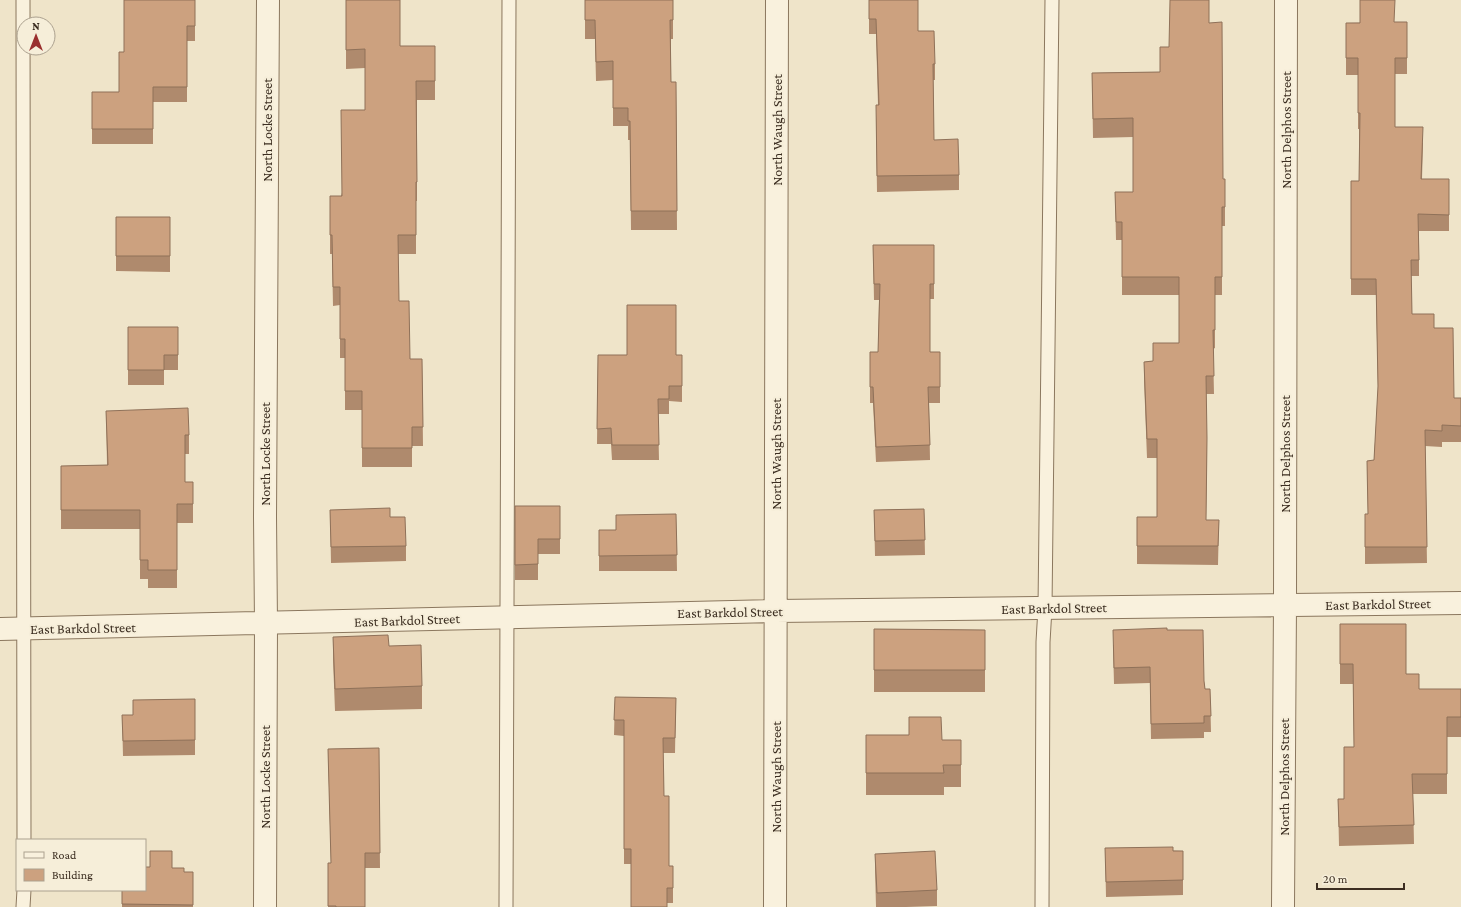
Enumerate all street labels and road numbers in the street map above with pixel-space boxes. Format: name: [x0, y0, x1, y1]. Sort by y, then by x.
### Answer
street label: North Delphos Street: [1278, 71, 1294, 189]
street label: North Waugh Street: [769, 74, 785, 186]
street label: North Locke Street: [259, 78, 275, 182]
street label: North Delphos Street: [1277, 395, 1293, 513]
street label: North Waugh Street: [768, 398, 784, 510]
street label: North Locke Street: [257, 402, 273, 506]
street label: East Barkdol Street: [1325, 595, 1431, 613]
street label: East Barkdol Street: [1001, 599, 1107, 617]
street label: East Barkdol Street: [677, 603, 783, 621]
street label: East Barkdol Street: [354, 610, 461, 630]
street label: East Barkdol Street: [30, 619, 136, 637]
street label: North Delphos Street: [1276, 718, 1292, 836]
street label: North Waugh Street: [768, 721, 784, 833]
street label: North Locke Street: [257, 725, 273, 829]

